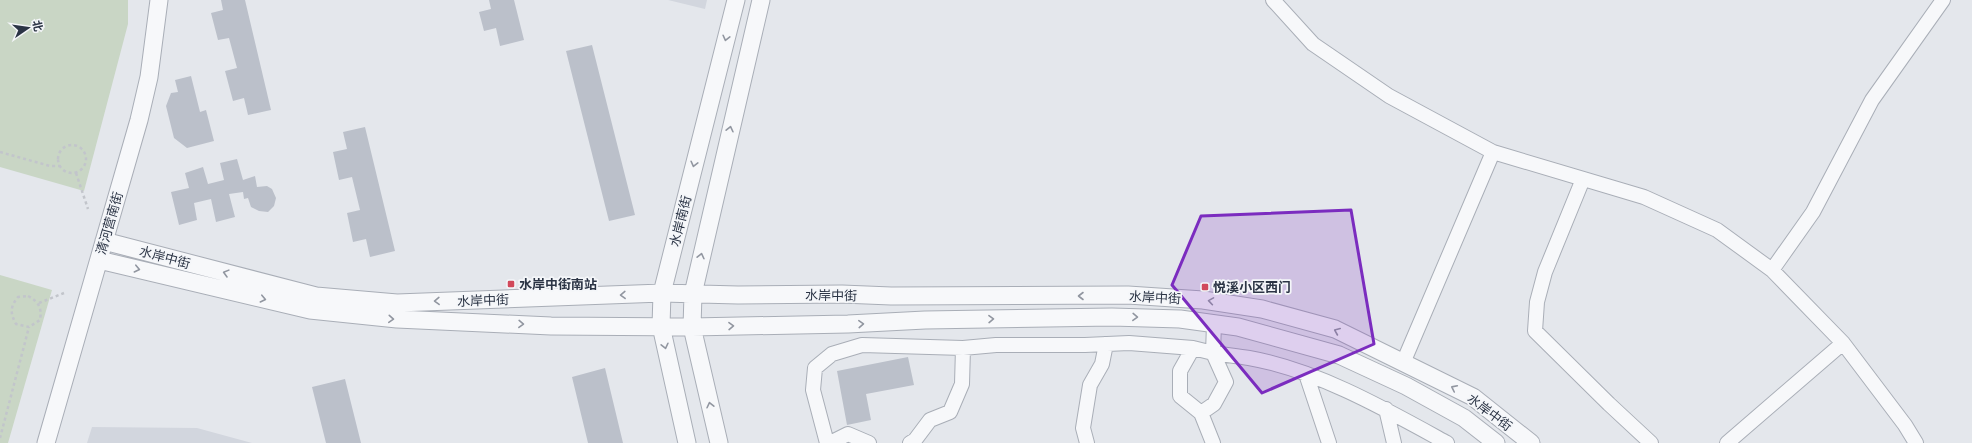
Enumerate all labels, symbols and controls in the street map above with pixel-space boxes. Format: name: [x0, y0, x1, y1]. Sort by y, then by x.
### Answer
north arrow: [8, 8, 48, 48]
text: 北: [30, 19, 47, 33]
one-way arrow: [723, 35, 731, 41]
one-way arrow: [726, 126, 734, 132]
one-way arrow: [691, 161, 699, 167]
street label: 清河营南街: [91, 189, 127, 257]
street label: 水岸南街: [665, 194, 695, 248]
street label: 水岸中街: [138, 242, 192, 272]
one-way arrow: [697, 253, 705, 259]
one-way arrow: [133, 264, 140, 272]
one-way arrow: [223, 269, 230, 278]
place label: 水岸中街南站: [519, 275, 597, 293]
place label: 悦溪小区西门: [1213, 278, 1291, 296]
marker: 水岸中街南站: [506, 279, 516, 289]
marker: 悦溪小区西门: [1200, 282, 1210, 292]
street label: 水岸中街: [805, 286, 857, 304]
street label: 水岸中街: [1129, 287, 1181, 307]
street label: 水岸中街: [457, 290, 509, 310]
one-way arrow: [620, 290, 626, 299]
one-way arrow: [1078, 292, 1084, 300]
one-way arrow: [259, 294, 266, 303]
one-way arrow: [434, 297, 440, 305]
one-way arrow: [1208, 297, 1214, 306]
one-way arrow: [1132, 313, 1138, 322]
one-way arrow: [388, 314, 394, 323]
one-way arrow: [988, 315, 994, 323]
one-way arrow: [858, 319, 864, 328]
one-way arrow: [518, 320, 524, 329]
one-way arrow: [728, 322, 734, 330]
one-way arrow: [1334, 328, 1341, 336]
one-way arrow: [660, 343, 668, 349]
one-way arrow: [1451, 385, 1458, 392]
street label: 水岸中街: [1464, 389, 1516, 435]
one-way arrow: [706, 402, 715, 409]

